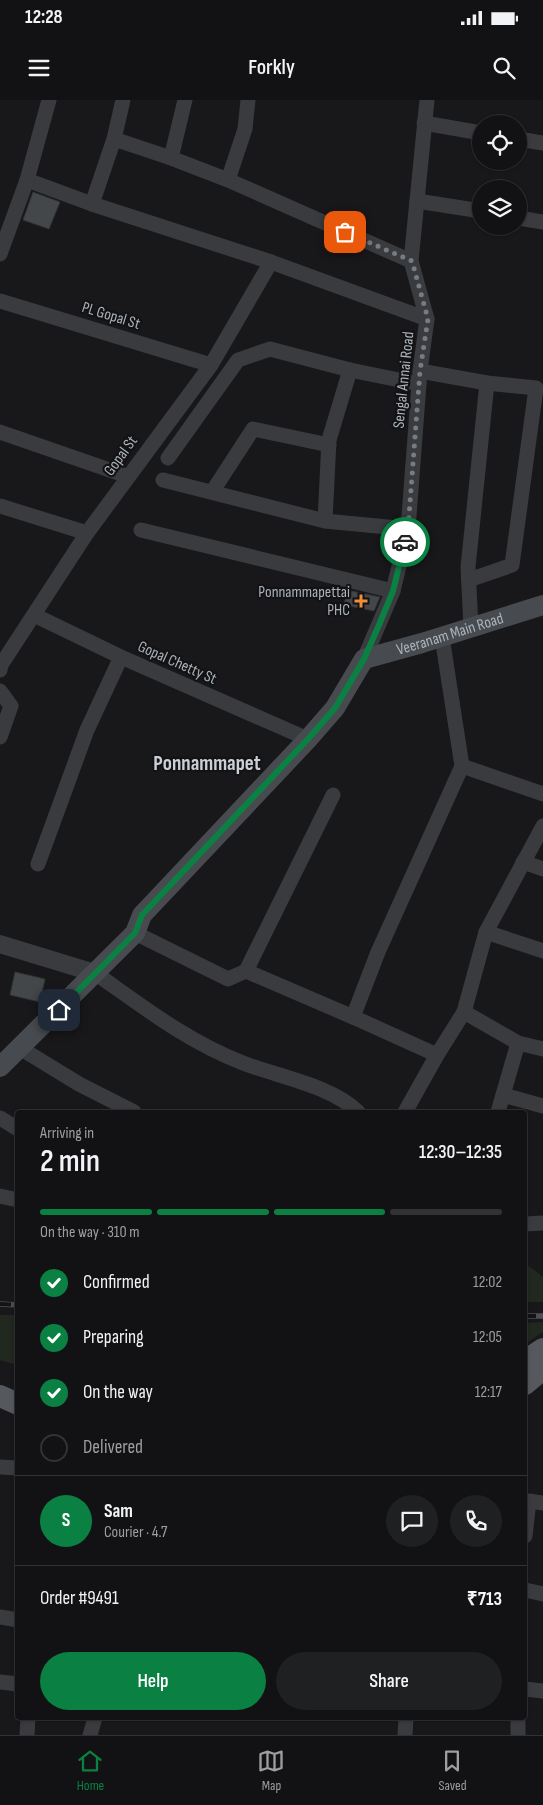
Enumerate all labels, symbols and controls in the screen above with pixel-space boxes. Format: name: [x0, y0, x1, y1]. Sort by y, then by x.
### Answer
text: 12:28: [25, 6, 63, 29]
icon: menu: [25, 54, 53, 82]
text: Forkly: [248, 54, 295, 81]
icon: search: [490, 54, 518, 82]
map controls: [472, 115, 527, 235]
button: locate: [472, 115, 527, 170]
button: layers: [472, 180, 527, 235]
pin: [324, 211, 366, 253]
icon: bag: [331, 218, 359, 246]
street label: PL Gopal St: [80, 298, 143, 334]
street label: Sengal Annai Road: [389, 331, 419, 429]
street label: Gopal St: [100, 432, 142, 480]
courier: [380, 517, 430, 567]
icon: car: [391, 528, 419, 556]
place label: Ponnammapettai PHC: [258, 583, 350, 620]
marker: Ponnammapettai PHC: [354, 594, 368, 608]
street label: Veeranam Main Road: [394, 609, 506, 659]
street label: Gopal Chetty St: [135, 637, 219, 689]
district label: Ponnammapet: [153, 751, 261, 776]
pin: [38, 989, 80, 1031]
icon: home: [45, 996, 73, 1024]
text: Arriving in: [40, 1124, 94, 1143]
text: 12:30–12:35: [419, 1141, 502, 1164]
text: 2 min: [40, 1142, 100, 1181]
text: On the way · 310 m: [40, 1223, 139, 1242]
icon: check: [40, 1269, 68, 1297]
text: Confirmed: [83, 1271, 150, 1294]
text: 12:02: [473, 1273, 502, 1292]
icon: check: [40, 1324, 68, 1352]
text: Preparing: [83, 1326, 144, 1349]
text: 12:05: [473, 1328, 502, 1347]
icon: check: [40, 1379, 68, 1407]
text: On the way: [83, 1381, 153, 1404]
text: 12:17: [475, 1383, 502, 1402]
text: Delivered: [83, 1436, 143, 1459]
button: chat: [386, 1495, 438, 1547]
button: phone: [450, 1495, 502, 1547]
text: Sam: [104, 1500, 133, 1523]
text: S: [62, 1509, 70, 1532]
text: Courier · 4.7: [104, 1523, 167, 1542]
text: Order #9491: [40, 1587, 119, 1610]
text: ₹713: [467, 1588, 502, 1611]
button: Help: [40, 1652, 266, 1710]
button: Share: [276, 1652, 502, 1710]
tab: Home: [76, 1747, 104, 1794]
tab: Map: [257, 1747, 285, 1794]
tab: Saved: [438, 1747, 466, 1794]

